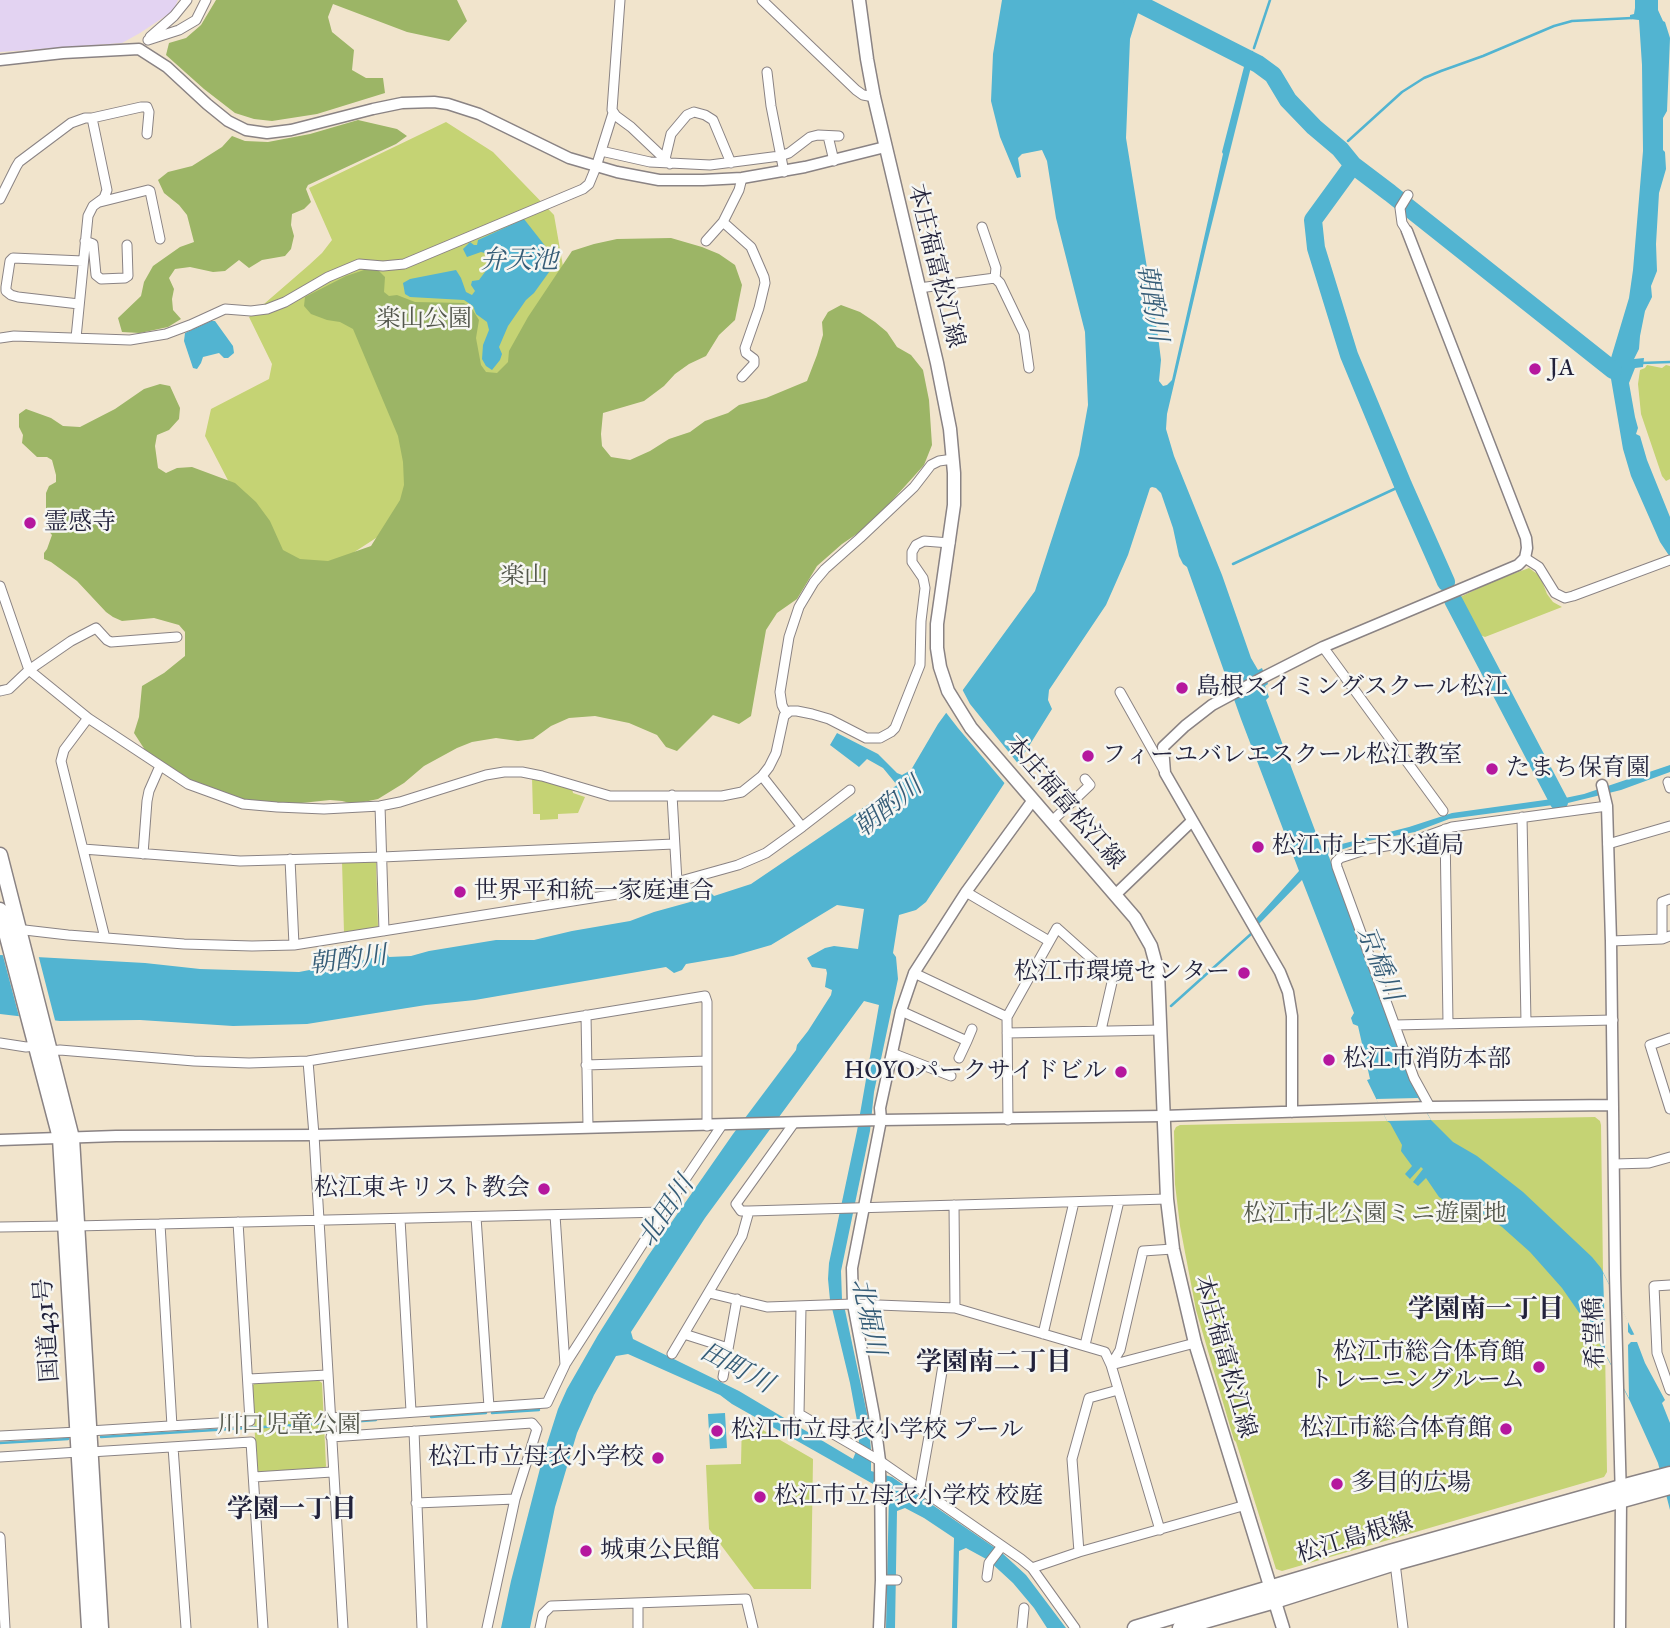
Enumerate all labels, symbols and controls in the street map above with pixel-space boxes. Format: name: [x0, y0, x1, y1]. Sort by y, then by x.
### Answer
street label: 本庄福富松江線: [901, 181, 969, 351]
water label: 弁天池: [480, 246, 558, 278]
water label: 朝酌川: [1129, 262, 1173, 344]
park label: 楽山公園: [376, 306, 472, 334]
place label: JA: [1549, 355, 1575, 383]
marker: JA: [1527, 361, 1543, 377]
place label: 霊感寺: [44, 509, 116, 537]
marker: 霊感寺: [22, 515, 38, 531]
park label: 楽山: [500, 563, 548, 591]
place label: 島根スイミングスクール松江: [1196, 674, 1508, 702]
marker: 島根スイミングスクール松江: [1174, 680, 1190, 696]
street label: 本庄福富松江線: [998, 730, 1130, 876]
place label: フィーユバレエスクール松江教室: [1102, 742, 1462, 770]
marker: フィーユバレエスクール松江教室: [1080, 748, 1096, 764]
place label: たまち保育園: [1506, 755, 1650, 783]
marker: たまち保育園: [1484, 761, 1500, 777]
water label: 朝酌川: [849, 771, 929, 845]
place label: 松江市上下水道局: [1272, 833, 1464, 861]
marker: 松江市上下水道局: [1250, 839, 1266, 855]
place label: 世界平和統一家庭連合: [474, 878, 714, 906]
marker: 世界平和統一家庭連合: [452, 884, 468, 900]
water label: 京橋川: [1349, 922, 1407, 1006]
water label: 朝酌川: [307, 941, 389, 981]
place label: 松江市環境センター: [1014, 959, 1230, 987]
marker: 松江市環境センター: [1236, 965, 1252, 981]
place label: 松江市消防本部: [1343, 1046, 1511, 1074]
marker: 松江市消防本部: [1321, 1052, 1337, 1068]
place label: HOYOパークサイドビル: [844, 1058, 1107, 1086]
marker: HOYOパークサイドビル: [1113, 1064, 1129, 1080]
water label: 北田川: [632, 1171, 702, 1253]
place label: 松江東キリスト教会: [314, 1175, 530, 1203]
marker: 松江東キリスト教会: [536, 1181, 552, 1197]
park label: 松江市北公園ミニ遊園地: [1243, 1201, 1507, 1229]
street label: 本庄福富松江線: [1187, 1272, 1261, 1442]
water label: 北堀川: [844, 1276, 890, 1358]
street label: 国道431号: [30, 1277, 66, 1383]
district label: 学園南一丁目: [1408, 1295, 1564, 1327]
street label: 希望橋: [1580, 1297, 1612, 1369]
water label: 田町川: [694, 1337, 778, 1401]
place label: 松江市総合体育館 トレーニングルーム: [1309, 1339, 1525, 1395]
district label: 学園南二丁目: [916, 1348, 1072, 1380]
marker: 松江市総合体育館 トレーニングルーム: [1531, 1359, 1547, 1375]
park label: 川口児童公園: [217, 1412, 361, 1440]
place label: 松江市総合体育館: [1300, 1415, 1492, 1443]
place label: 松江市立母衣小学校 プール: [731, 1417, 1023, 1445]
marker: 松江市総合体育館: [1498, 1421, 1514, 1437]
marker: 松江市立母衣小学校 プール: [709, 1423, 725, 1439]
place label: 松江市立母衣小学校: [428, 1444, 644, 1472]
marker: 松江市立母衣小学校: [650, 1450, 666, 1466]
place label: 多目的広場: [1351, 1470, 1471, 1498]
marker: 多目的広場: [1329, 1476, 1345, 1492]
place label: 松江市立母衣小学校 校庭: [774, 1483, 1043, 1511]
marker: 松江市立母衣小学校 校庭: [752, 1489, 768, 1505]
district label: 学園一丁目: [227, 1495, 357, 1527]
street label: 松江島根線: [1293, 1508, 1417, 1570]
place label: 城東公民館: [600, 1537, 720, 1565]
marker: 城東公民館: [578, 1543, 594, 1559]

